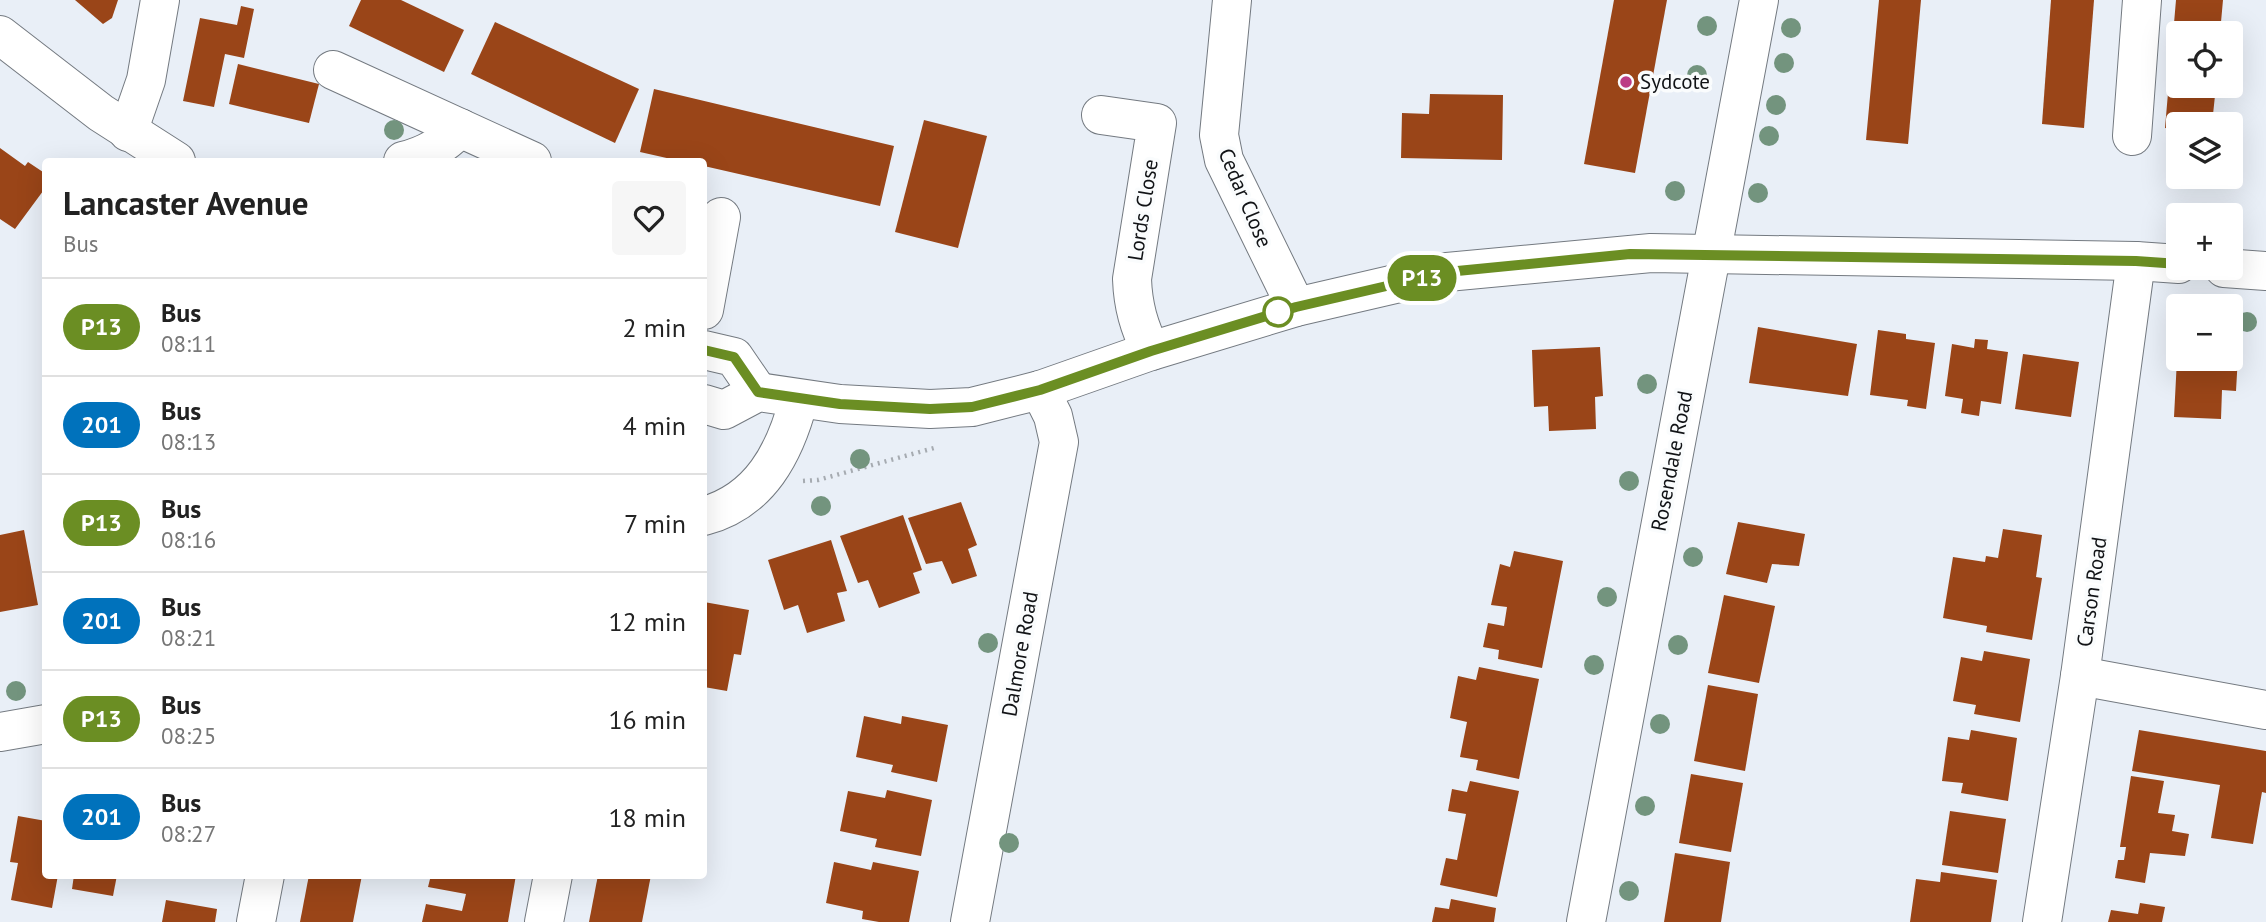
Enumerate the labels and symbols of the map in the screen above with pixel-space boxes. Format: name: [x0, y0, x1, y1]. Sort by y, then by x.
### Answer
place label: Sydcote: [1640, 68, 1710, 95]
marker: Sydcote: [1618, 74, 1634, 90]
street label: Cedar Close: [1212, 144, 1278, 252]
street label: Lords Close: [1121, 157, 1164, 263]
line badge: P13: [1382, 255, 1462, 301]
unlabelled marker: [1263, 297, 1293, 327]
street label: Rosendale Road: [1645, 388, 1698, 533]
street label: Carson Road: [2070, 535, 2113, 649]
street label: Dalmore Road: [995, 589, 1044, 719]

